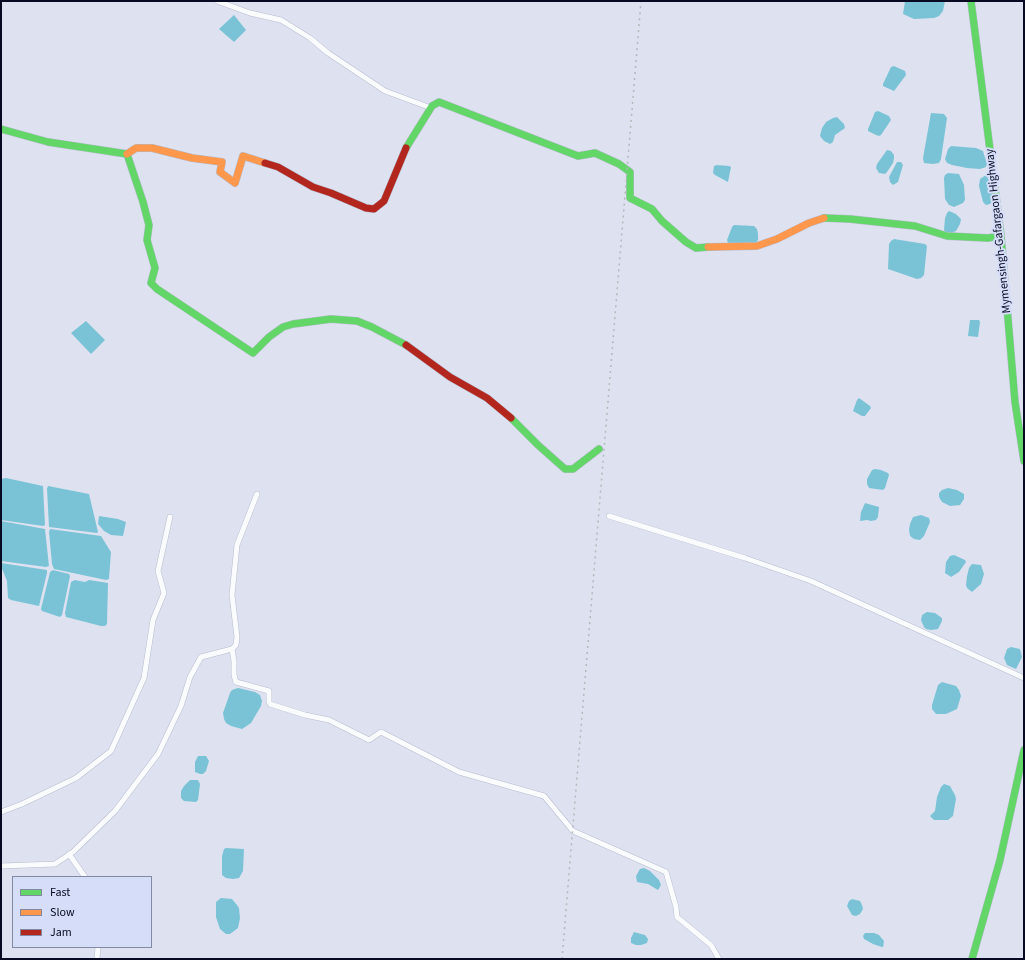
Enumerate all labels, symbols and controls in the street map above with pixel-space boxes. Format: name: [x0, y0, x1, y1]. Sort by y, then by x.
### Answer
street label: Mymensingh-Gafargaon Highway: [983, 148, 1015, 314]
legend: [12, 876, 152, 948]
text: Fast: [50, 884, 70, 901]
text: Slow: [50, 904, 75, 921]
text: Jam: [50, 924, 72, 941]

